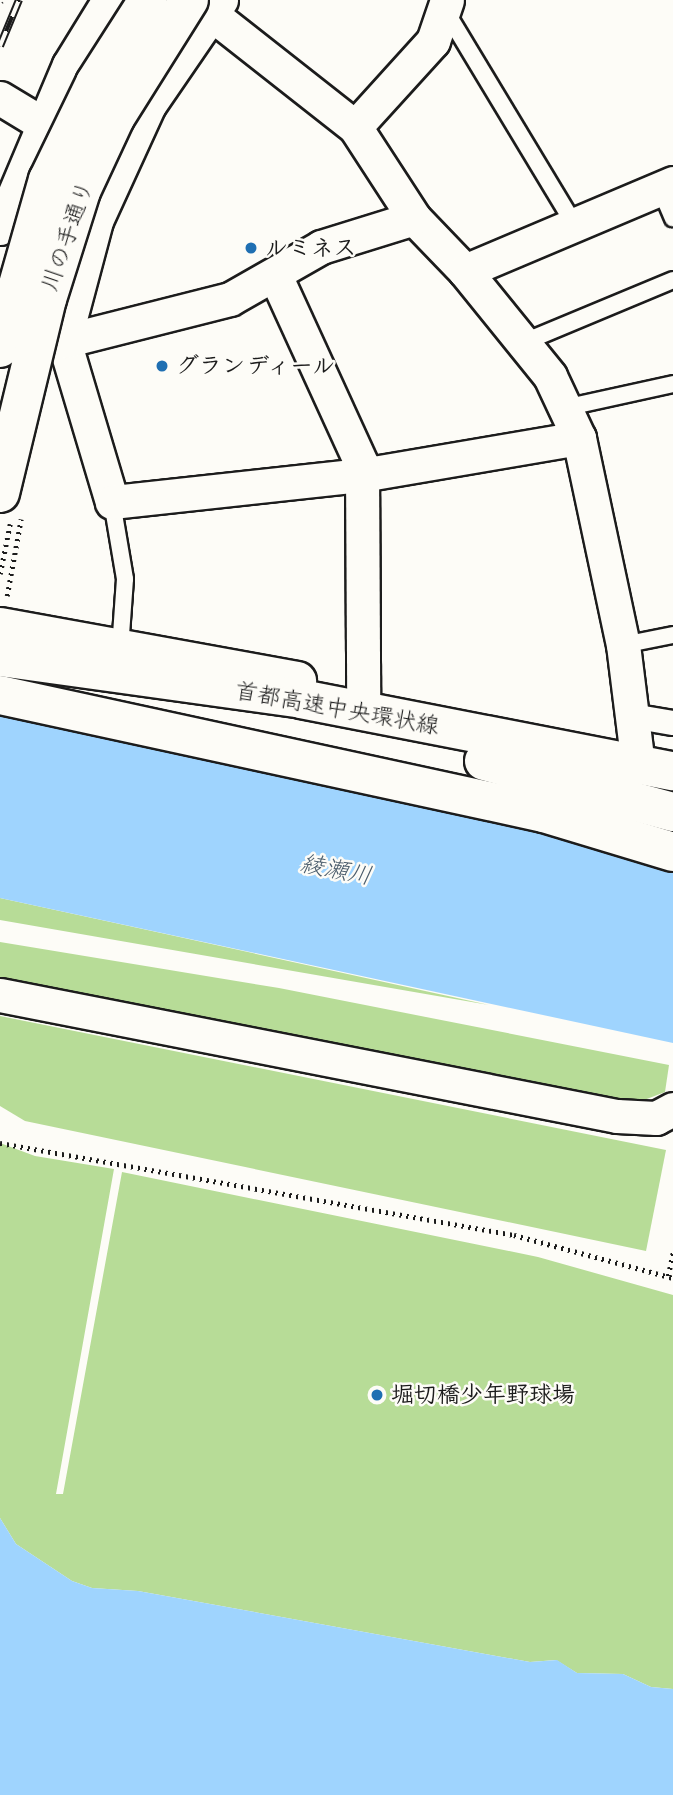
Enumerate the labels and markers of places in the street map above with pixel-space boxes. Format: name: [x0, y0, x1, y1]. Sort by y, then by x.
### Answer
place label: ルミネス: [265, 234, 357, 262]
marker: ルミネス: [243, 240, 259, 256]
place label: グランディール: [176, 352, 337, 380]
marker: グランディール: [154, 358, 170, 374]
place label: 堀切橋少年野球場: [391, 1381, 575, 1409]
marker: 堀切橋少年野球場: [369, 1387, 385, 1403]

